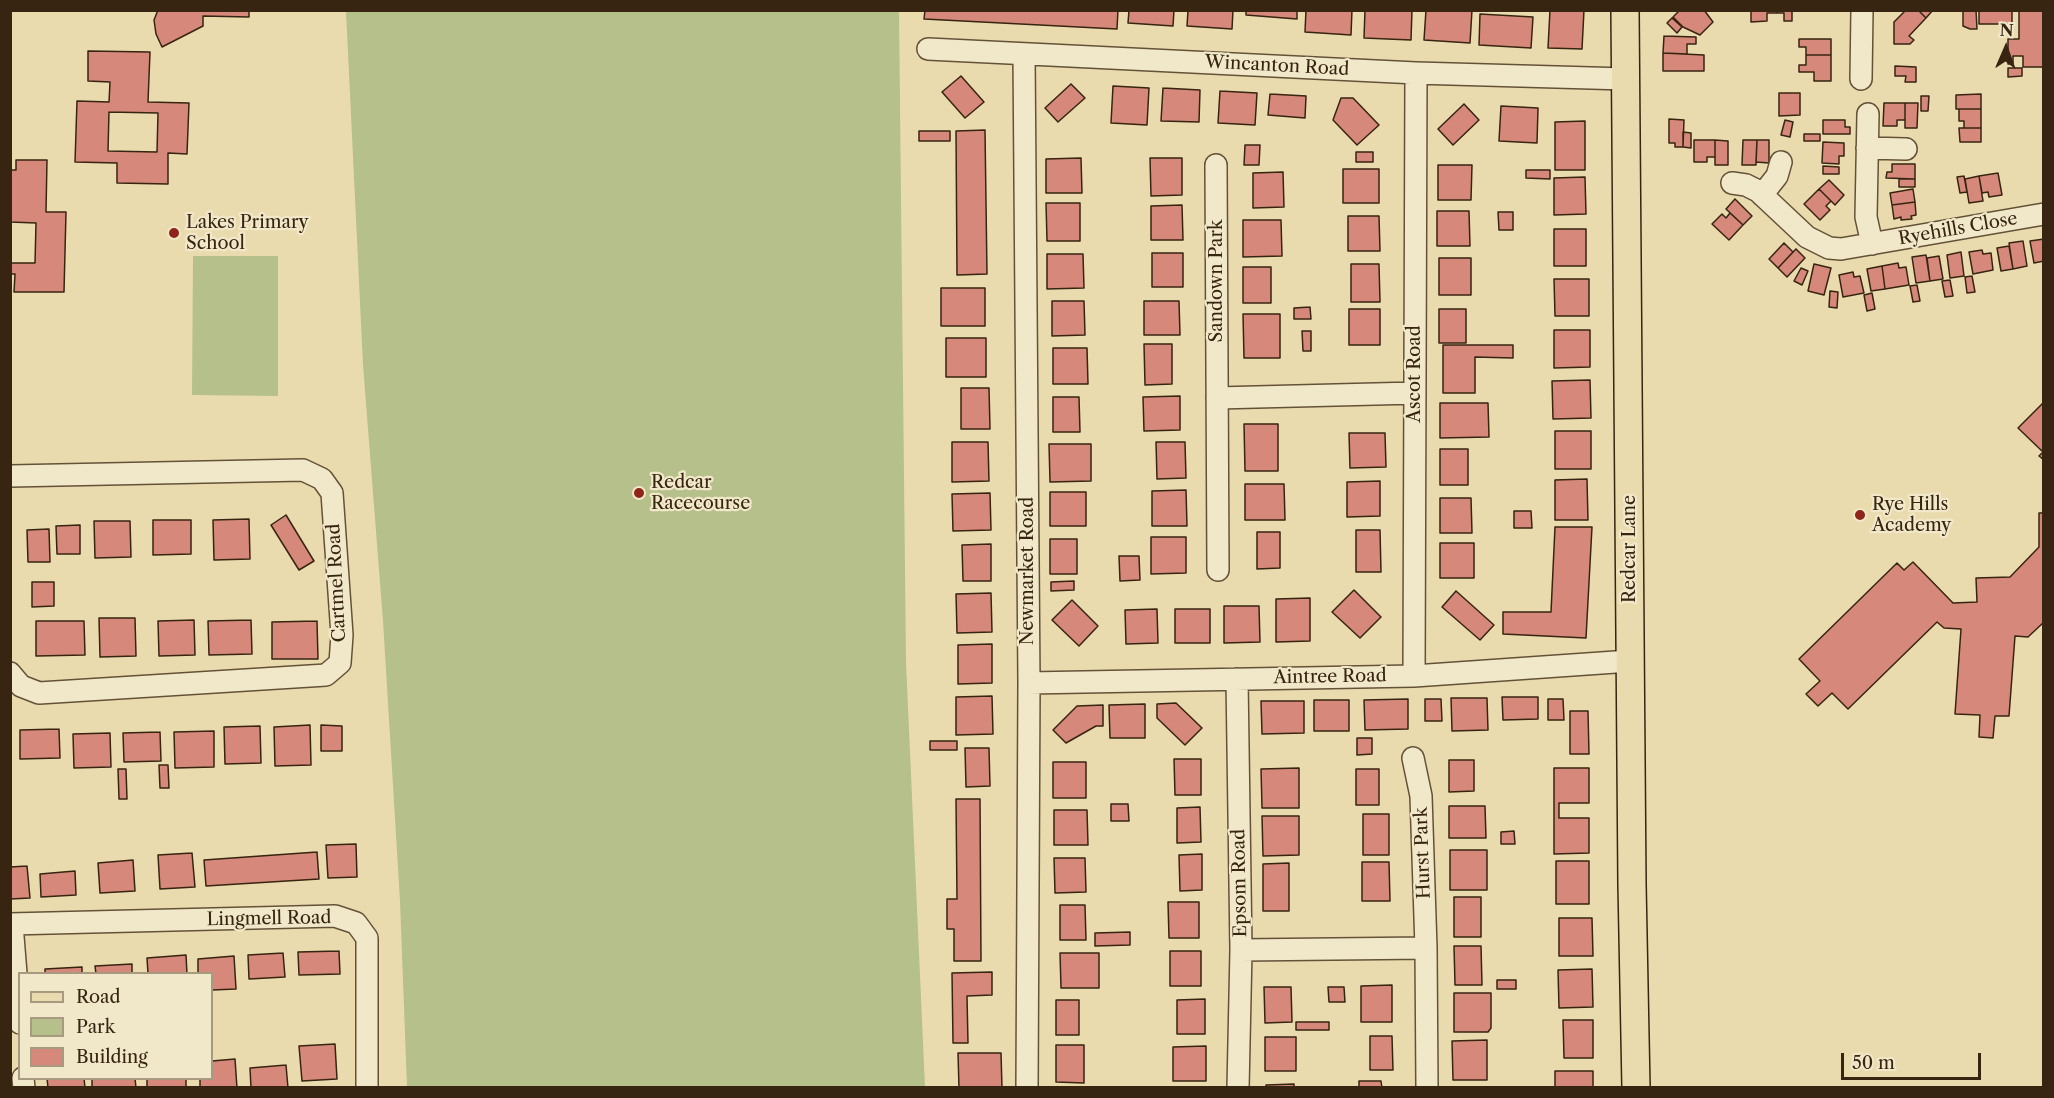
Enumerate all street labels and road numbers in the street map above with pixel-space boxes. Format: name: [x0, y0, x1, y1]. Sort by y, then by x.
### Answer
street label: Wincanton Road: [1204, 51, 1350, 81]
street label: Ryehills Close: [1897, 208, 2019, 250]
street label: Sandown Park: [1206, 219, 1228, 343]
street label: Ascot Road: [1404, 325, 1426, 423]
street label: Redcar Lane: [1619, 495, 1641, 603]
street label: Newmarket Road: [1017, 497, 1039, 645]
street label: Cartmel Road: [323, 523, 351, 643]
street label: Aintree Road: [1273, 665, 1387, 689]
street label: Hurst Park: [1411, 807, 1435, 899]
street label: Epsom Road: [1228, 829, 1252, 937]
street label: Lingmell Road: [206, 907, 332, 931]

